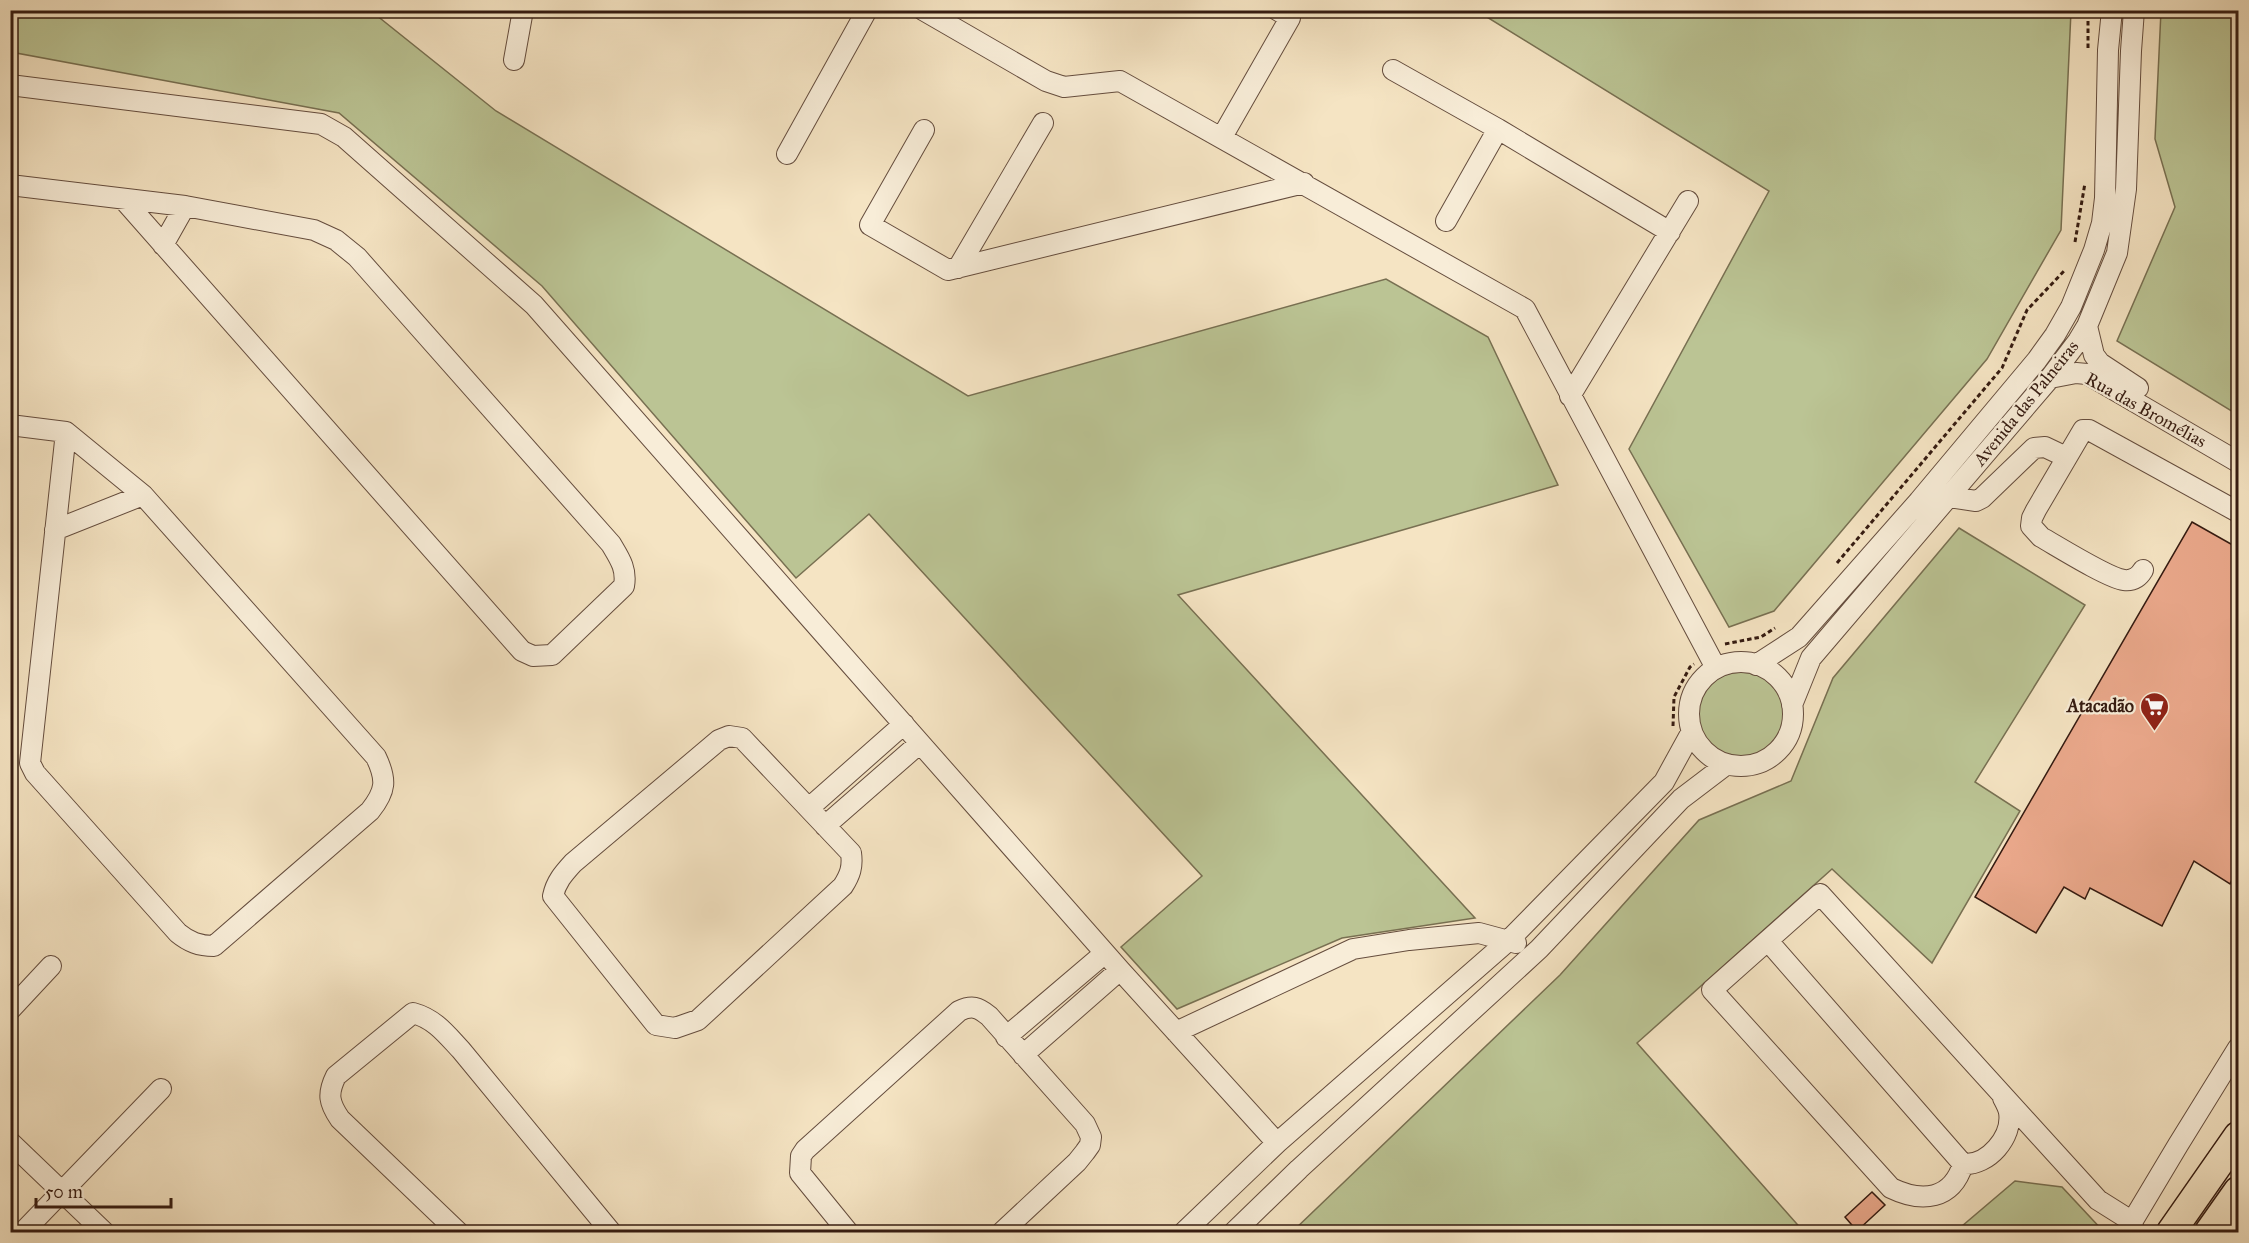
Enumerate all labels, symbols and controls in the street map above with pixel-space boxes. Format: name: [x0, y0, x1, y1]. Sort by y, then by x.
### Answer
street label: Avenida das Palneiras: [1968, 336, 2083, 471]
street label: Rua das Bromélias: [2082, 368, 2210, 452]
supermarket icon: Atacadão: [2139, 690, 2171, 732]
place label: Atacadão: [2066, 695, 2134, 717]
scale bar: [36, 1171, 171, 1209]
text: 50 m: [45, 1181, 83, 1203]

